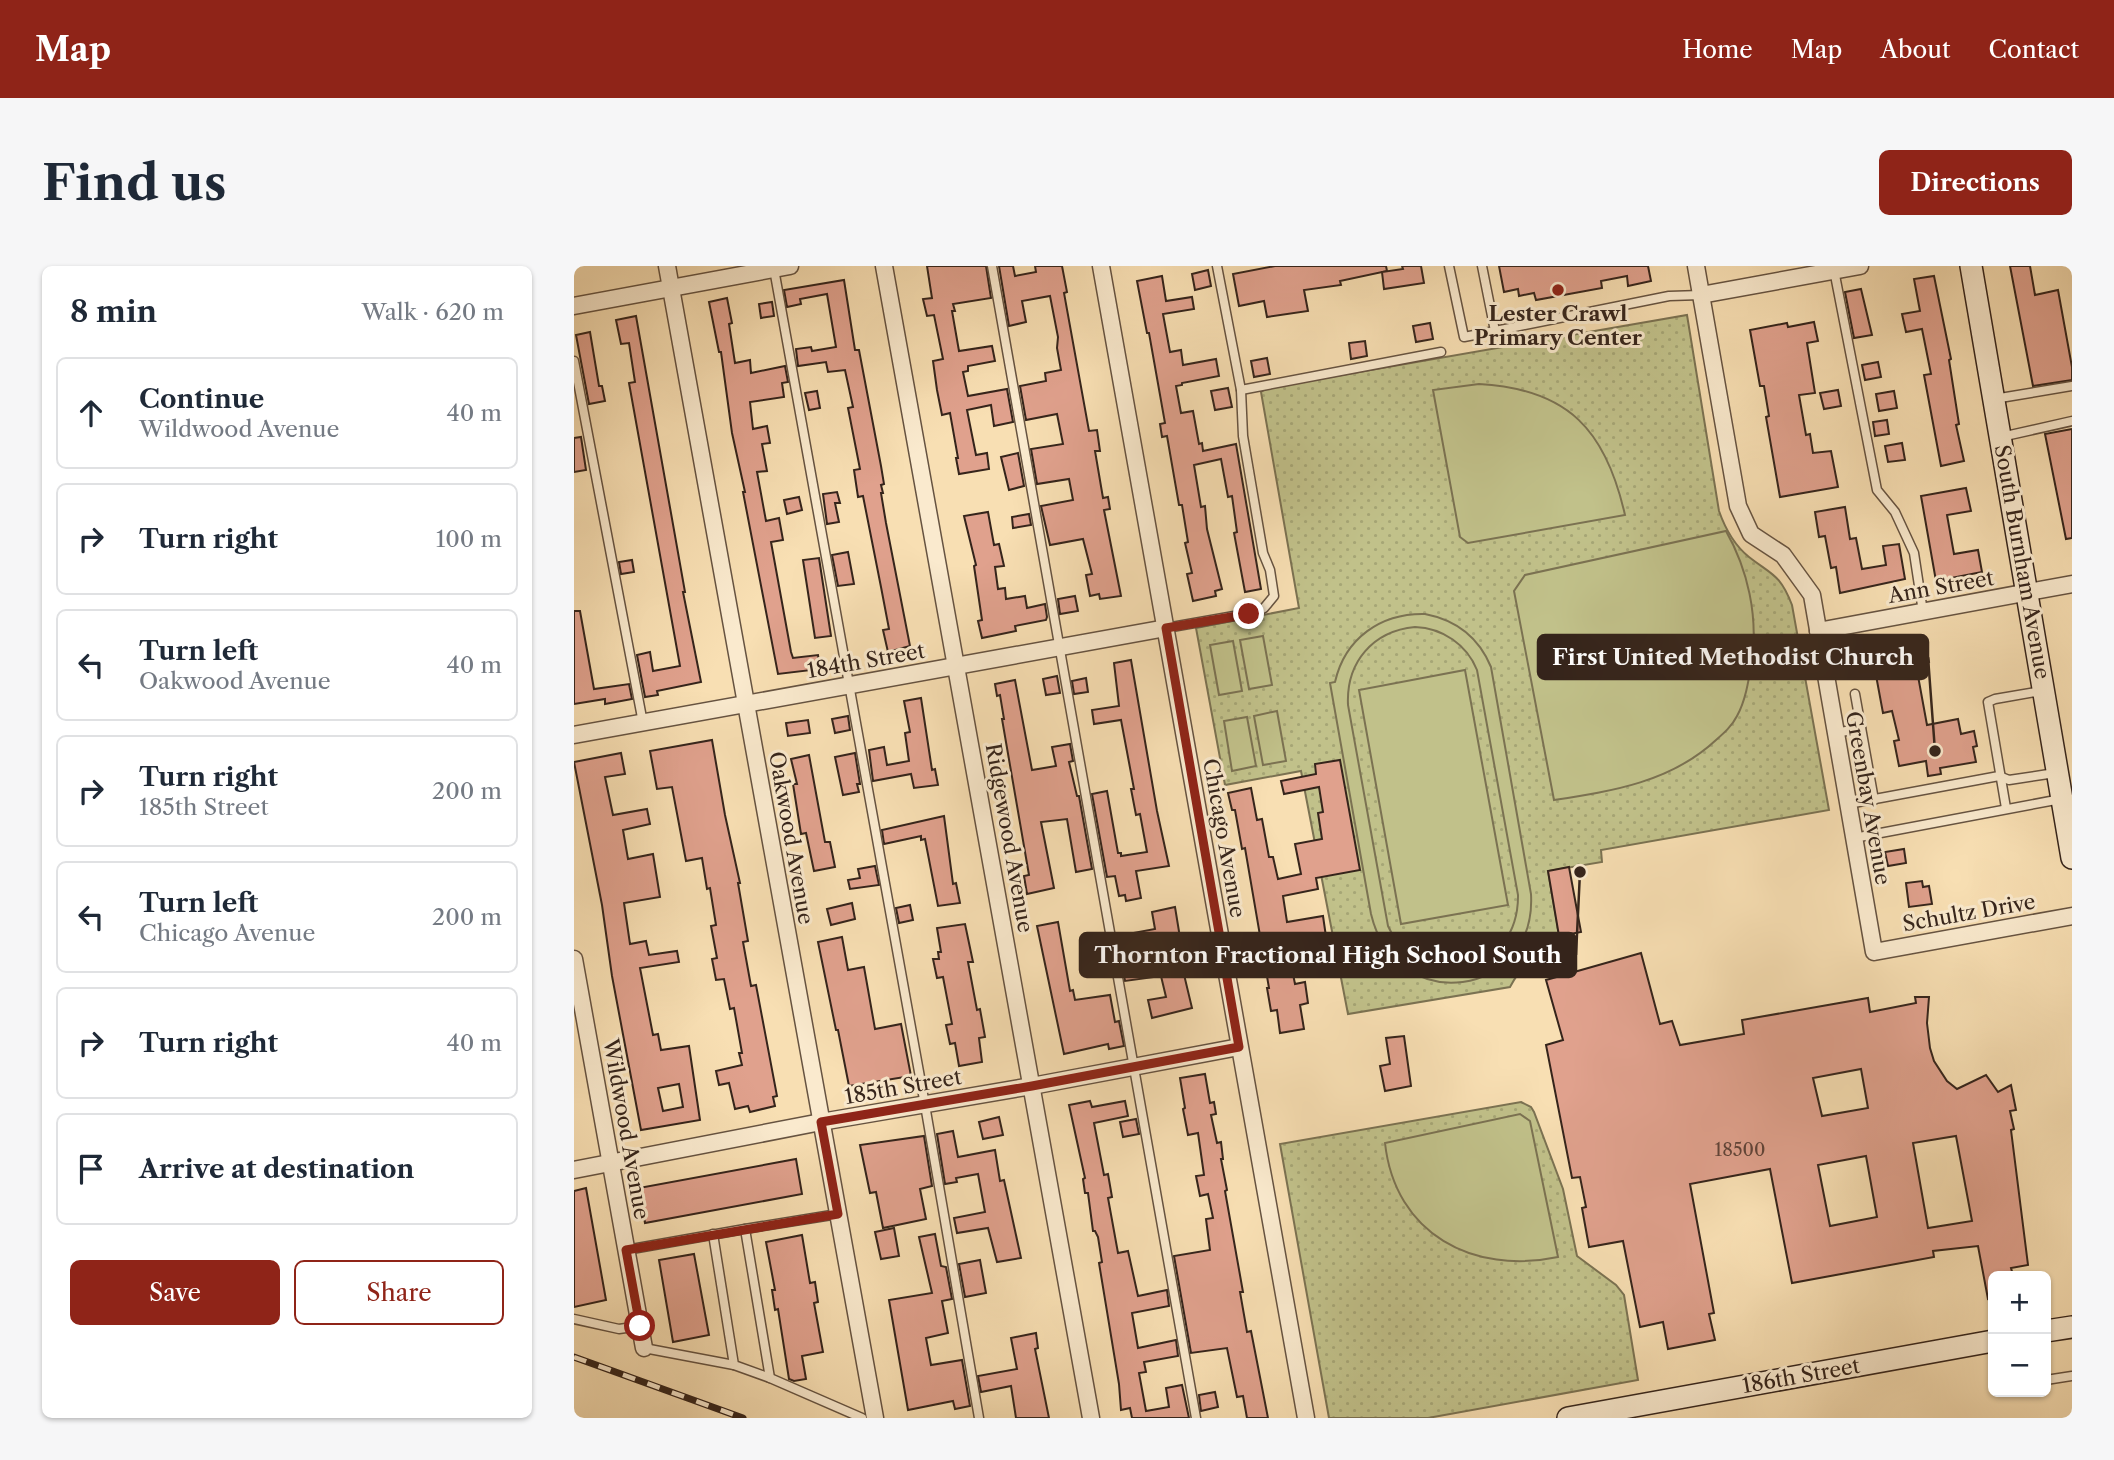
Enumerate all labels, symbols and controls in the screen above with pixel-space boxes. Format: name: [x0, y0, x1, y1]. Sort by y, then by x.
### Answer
text: Map: [35, 29, 111, 70]
text: Home: [1682, 35, 1753, 64]
text: Map: [1791, 35, 1842, 64]
text: About: [1880, 35, 1951, 64]
text: Contact: [1989, 35, 2079, 64]
button: Directions: [1879, 150, 2072, 215]
text: Find us: [42, 152, 226, 213]
marker: Lester Crawl Primary Center: [1550, 282, 1566, 298]
text: 8 min: [70, 293, 157, 330]
text: Walk · 620 m: [362, 298, 504, 326]
place label: Lester Crawl Primary Center: [1474, 301, 1643, 350]
text: Continue: [139, 383, 264, 415]
icon: ahead: [72, 394, 110, 432]
text: 40 m: [447, 399, 502, 427]
text: Wildwood Avenue: [139, 415, 339, 443]
street label: South Burnham Avenue: [1990, 443, 2055, 681]
icon: right: [72, 520, 110, 558]
text: Turn right: [139, 523, 278, 555]
text: 100 m: [436, 525, 502, 553]
street label: Ann Street: [1885, 565, 1996, 608]
route end: [1233, 598, 1264, 629]
text: Turn left: [139, 635, 258, 667]
callout: First United Methodist Church: [1538, 635, 1928, 679]
street label: 184th Street: [805, 638, 927, 683]
text: First United Methodist Church: [1552, 643, 1914, 671]
icon: left: [72, 646, 110, 684]
text: 40 m: [447, 651, 502, 679]
text: Oakwood Avenue: [139, 667, 331, 695]
street label: Greenbay Avenue: [1841, 709, 1896, 887]
street label: Ridgewood Avenue: [981, 741, 1038, 934]
street label: Oakwood Avenue: [764, 750, 819, 926]
street label: Chicago Avenue: [1198, 756, 1251, 919]
text: Turn right: [139, 761, 278, 793]
icon: right: [72, 772, 110, 810]
text: 200 m: [432, 777, 502, 805]
text: 185th Street: [139, 793, 269, 821]
text: Turn left: [139, 887, 258, 919]
street label: Schultz Drive: [1901, 889, 2037, 936]
icon: left: [72, 898, 110, 936]
text: 200 m: [432, 903, 502, 931]
text: Chicago Avenue: [139, 919, 315, 947]
callout: Thornton Fractional High School South: [1080, 933, 1576, 977]
text: Thornton Fractional High School South: [1094, 941, 1562, 969]
icon: right: [72, 1024, 110, 1062]
text: Turn right: [139, 1027, 278, 1059]
text: 40 m: [447, 1029, 502, 1057]
street label: Wildwood Avenue: [598, 1036, 655, 1221]
street label: 185th Street: [842, 1064, 964, 1109]
house number: 18500: [1715, 1139, 1765, 1161]
icon: arrive: [72, 1150, 110, 1188]
text: Arrive at destination: [139, 1153, 414, 1185]
button: Save: [70, 1260, 280, 1325]
button: Share: [294, 1260, 504, 1325]
map controls: [1988, 1271, 2051, 1397]
button: +: [1988, 1271, 2051, 1334]
route start: [624, 1310, 655, 1341]
button: −: [1988, 1334, 2051, 1397]
street label: 186th Street: [1740, 1353, 1862, 1398]

